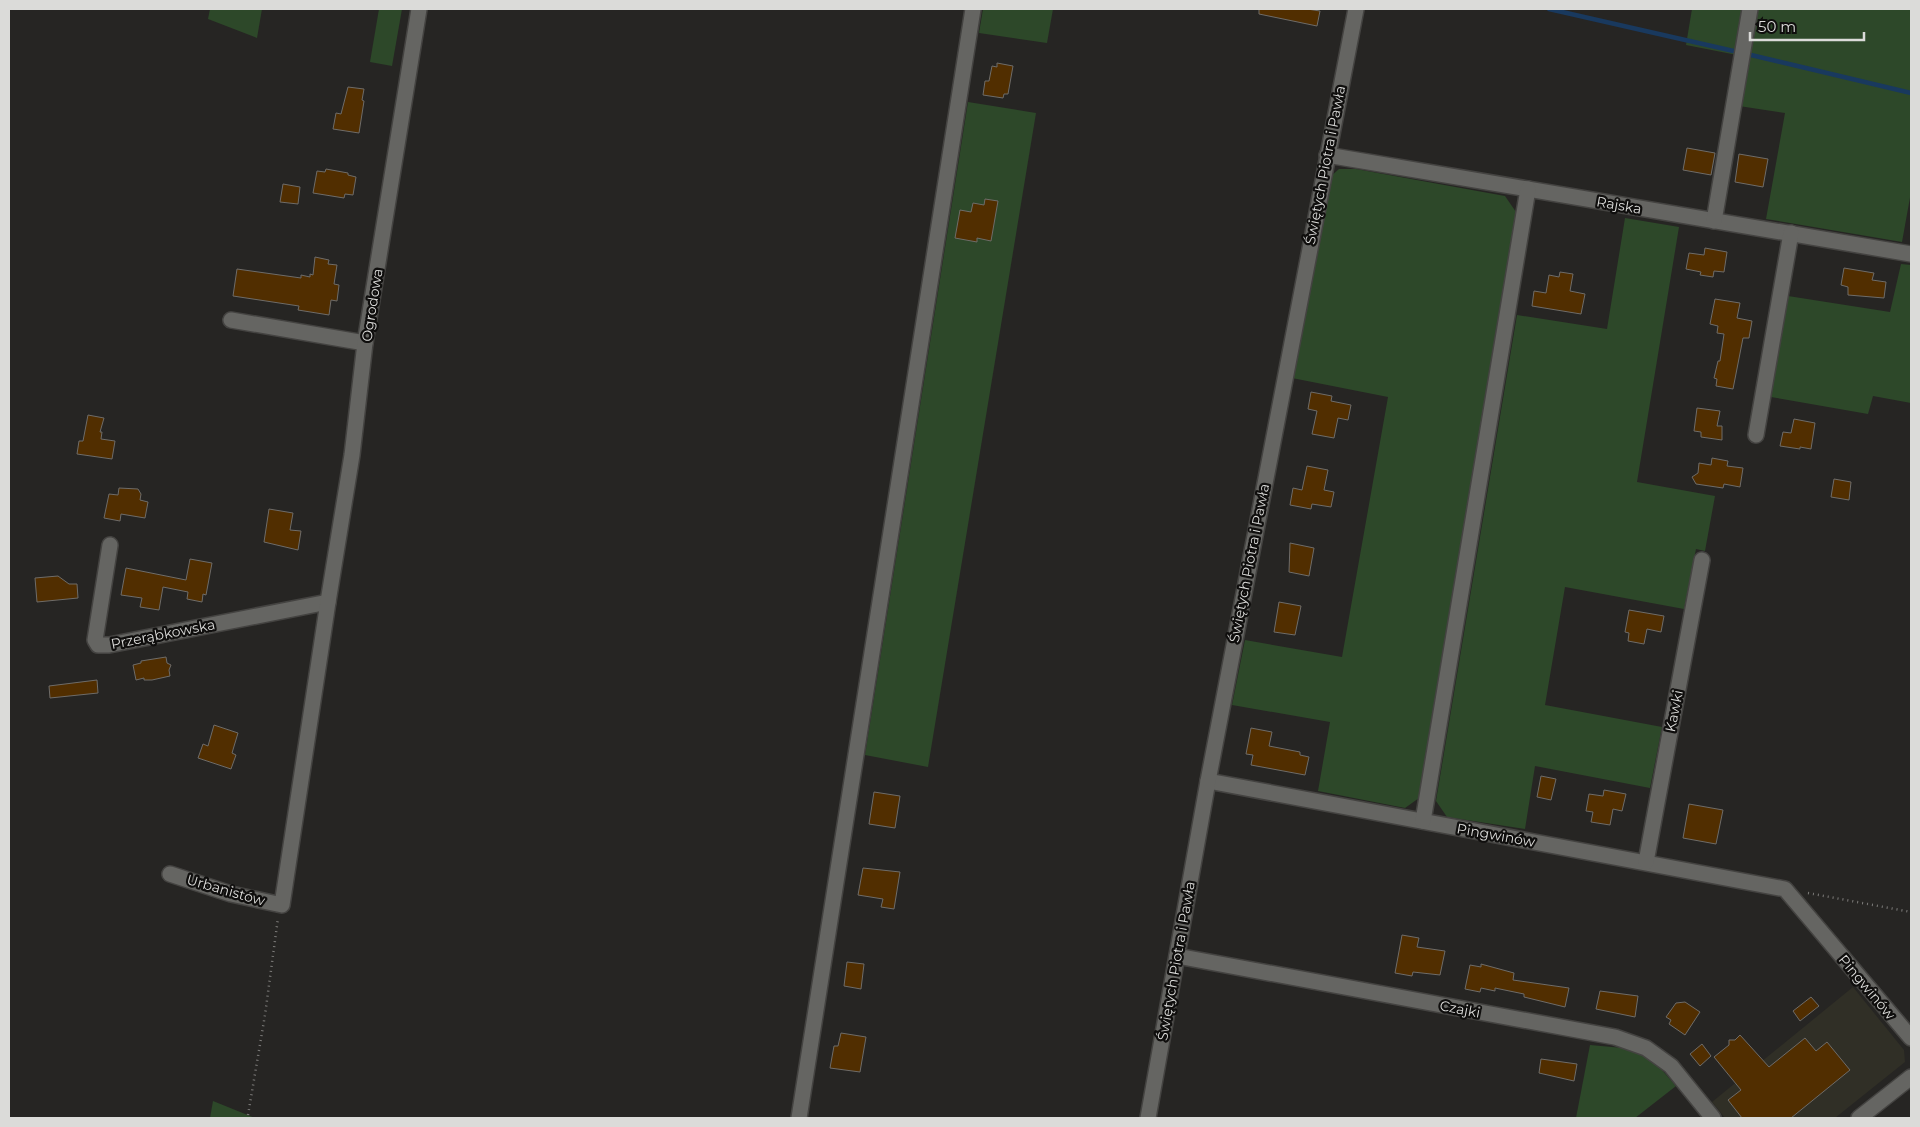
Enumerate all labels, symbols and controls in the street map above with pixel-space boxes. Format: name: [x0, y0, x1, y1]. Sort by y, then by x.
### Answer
scale bar: [1750, 10, 1864, 42]
text: 50 m: [1758, 17, 1796, 36]
street label: Świętych Piotra i Pawła: [1301, 84, 1349, 246]
street label: Rajska: [1595, 192, 1643, 218]
street label: Ogrodowa: [357, 267, 387, 343]
street label: Świętych Piotra i Pawła: [1225, 482, 1273, 644]
street label: Przerąbkowska: [109, 615, 217, 653]
street label: Kawki: [1661, 689, 1687, 733]
street label: Pingwinów: [1455, 819, 1537, 851]
street label: Urbanistów: [185, 870, 268, 910]
street label: Świętych Piotra i Pawła: [1153, 880, 1199, 1042]
street label: Pingwinów: [1835, 951, 1900, 1024]
street label: Czajki: [1438, 996, 1482, 1022]

